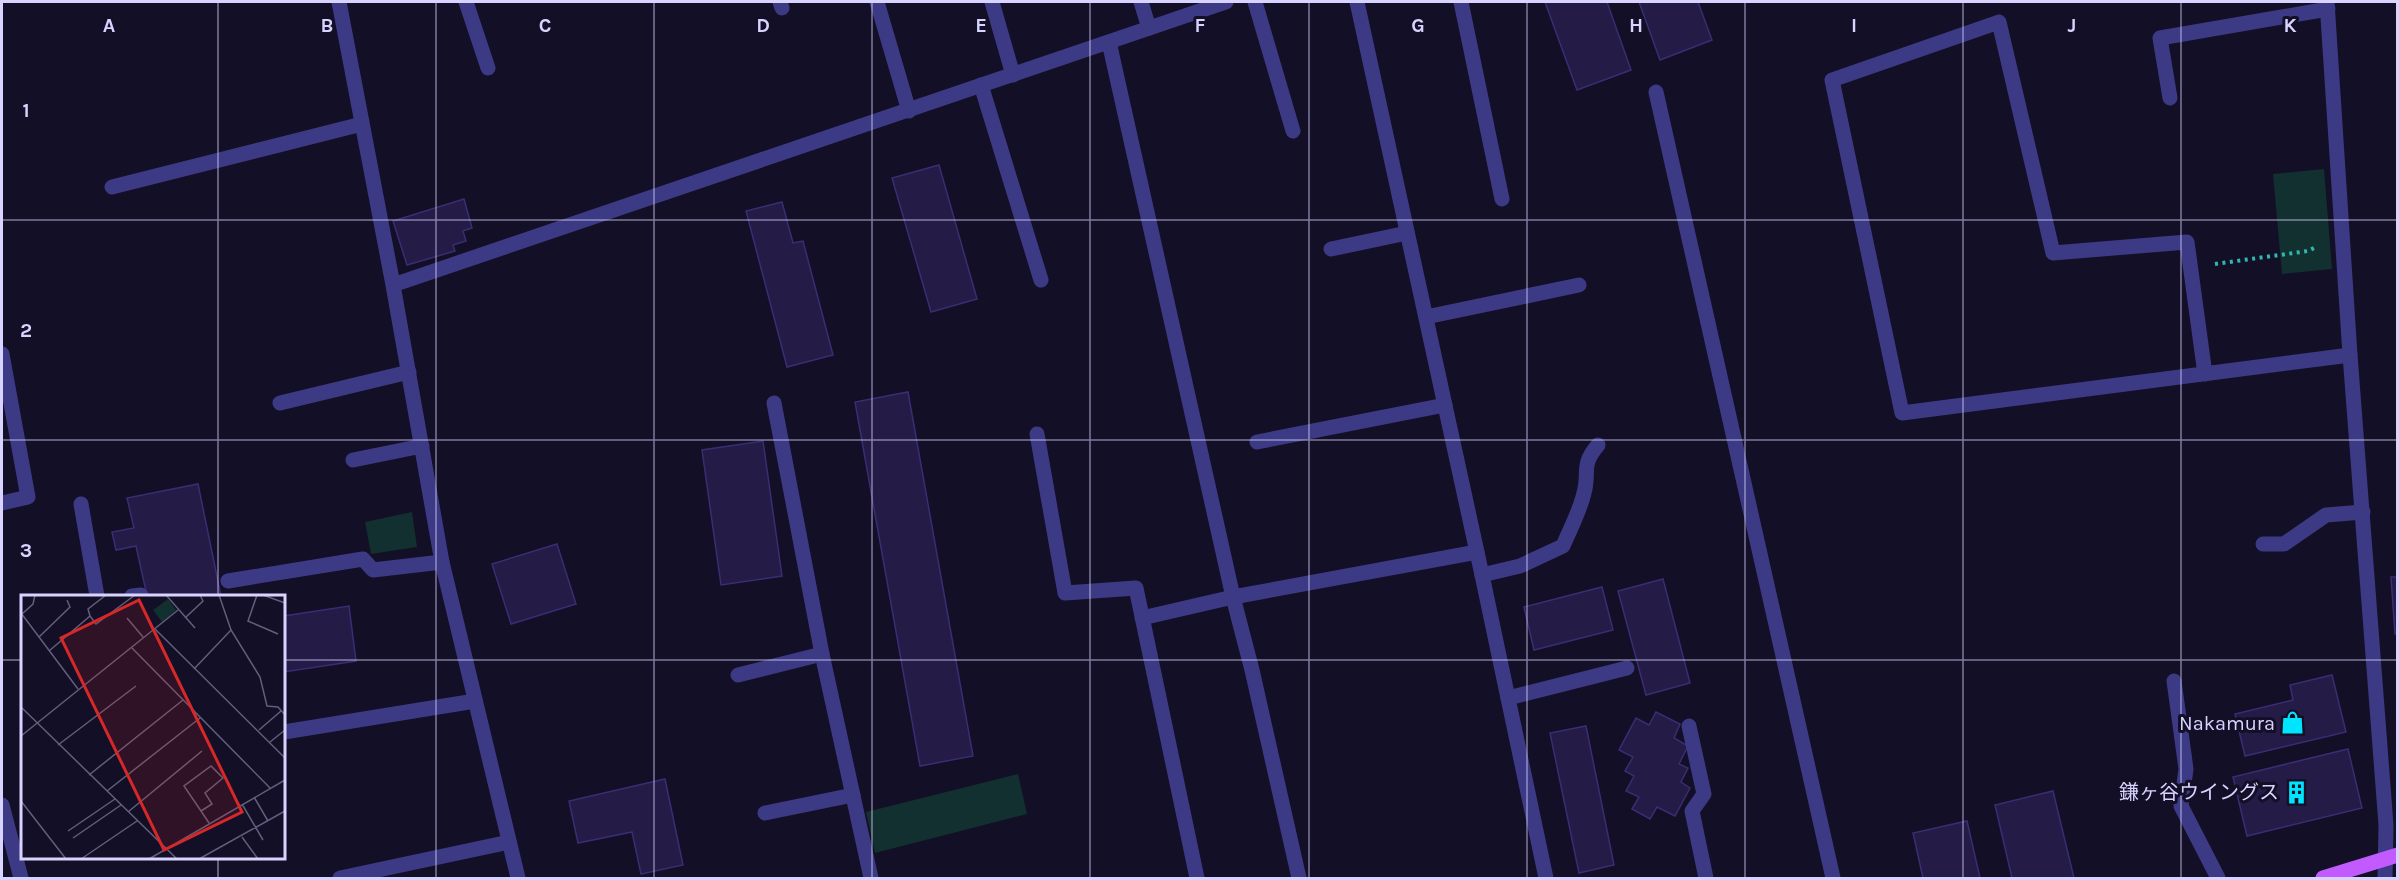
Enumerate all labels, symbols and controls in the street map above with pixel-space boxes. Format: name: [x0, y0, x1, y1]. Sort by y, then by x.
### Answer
text: A: [103, 14, 116, 37]
text: B: [321, 14, 333, 37]
text: C: [539, 14, 551, 37]
text: D: [756, 14, 770, 37]
text: E: [975, 14, 987, 37]
text: F: [1195, 14, 1206, 37]
text: G: [1411, 14, 1425, 37]
text: H: [1629, 14, 1643, 37]
text: I: [1851, 14, 1857, 37]
text: J: [2068, 14, 2076, 37]
text: K: [2283, 14, 2297, 37]
text: 1: [22, 99, 30, 122]
text: 2: [20, 319, 32, 342]
text: 3: [20, 539, 32, 562]
inset map: [21, 595, 285, 859]
shop icon: Nakamura: [2280, 710, 2306, 736]
place label: Nakamura: [2179, 712, 2275, 735]
building icon: 鎌ヶ谷ウイングス: [2284, 779, 2310, 805]
place label: 鎌ヶ谷ウイングス: [2119, 781, 2279, 804]

